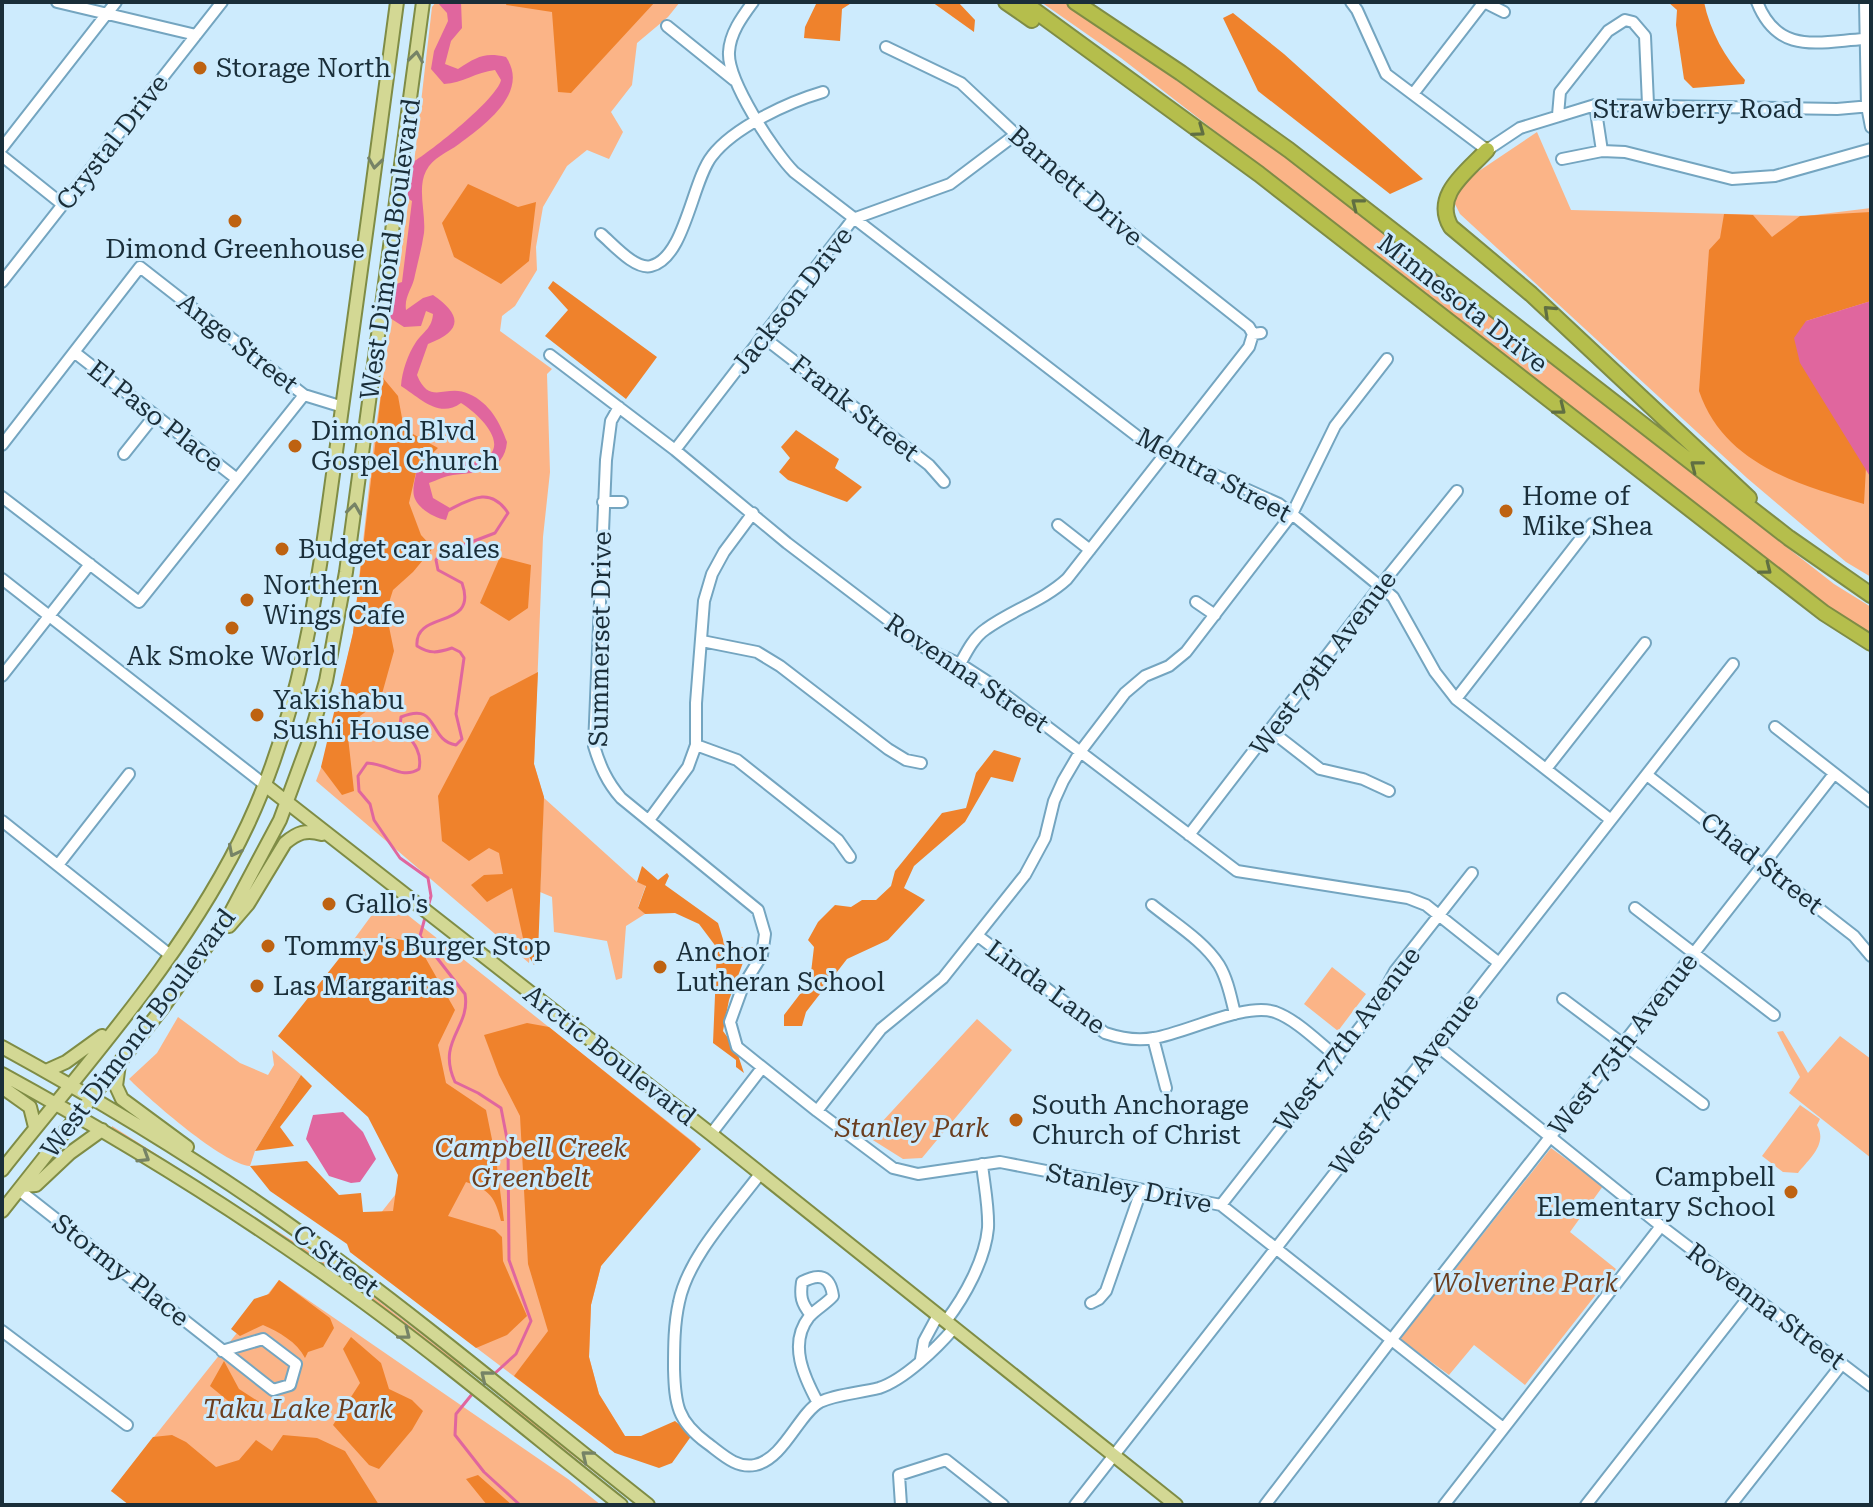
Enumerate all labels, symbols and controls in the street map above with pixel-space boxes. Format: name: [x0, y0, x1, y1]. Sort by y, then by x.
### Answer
one-way arrow: [407, 50, 424, 64]
place label: Storage North: [216, 53, 391, 83]
marker: Storage North: [191, 59, 209, 77]
street label: Crystal Drive: [50, 68, 174, 216]
street label: Strawberry Road: [1593, 94, 1803, 124]
street label: West Dimond Boulevard: [354, 96, 426, 401]
street label: Barnett Drive: [1003, 120, 1149, 252]
one-way arrow: [1190, 121, 1205, 135]
one-way arrow: [367, 156, 384, 169]
one-way arrow: [1352, 199, 1366, 214]
marker: Dimond Greenhouse: [226, 212, 244, 230]
street label: Jackson Drive: [725, 221, 859, 379]
street label: Minnesota Drive: [1372, 227, 1554, 379]
place label: Dimond Greenhouse: [105, 234, 365, 264]
street label: Ange Street: [172, 287, 304, 399]
one-way arrow: [1544, 305, 1558, 320]
street label: Frank Street: [785, 349, 925, 467]
street label: El Paso Place: [82, 354, 230, 478]
one-way arrow: [1551, 399, 1565, 414]
place label: Dimond Blvd Gospel Church: [311, 416, 499, 476]
street label: Mentra Street: [1131, 422, 1297, 529]
marker: Dimond Blvd Gospel Church: [286, 437, 304, 455]
one-way arrow: [1690, 462, 1704, 476]
place label: Home of Mike Shea: [1522, 481, 1653, 541]
one-way arrow: [345, 502, 362, 516]
marker: Home of Mike Shea: [1497, 502, 1515, 520]
street label: Summerset Drive: [583, 531, 617, 747]
place label: Budget car sales: [298, 534, 500, 564]
marker: Budget car sales: [273, 540, 291, 558]
one-way arrow: [1757, 559, 1771, 573]
street label: West 79th Avenue: [1244, 565, 1402, 761]
place label: Northern Wings Cafe: [263, 570, 405, 630]
marker: Northern Wings Cafe: [238, 591, 256, 609]
street label: Rovenna Street: [880, 607, 1055, 739]
marker: Ak Smoke World: [223, 619, 241, 637]
place label: Ak Smoke World: [127, 641, 338, 671]
place label: Yakishabu Sushi House: [273, 685, 430, 745]
marker: Yakishabu Sushi House: [248, 706, 266, 724]
street label: Chad Street: [1695, 806, 1829, 920]
one-way arrow: [229, 843, 244, 858]
place label: Gallo's: [345, 889, 428, 919]
marker: Gallo's: [320, 895, 338, 913]
street label: West Dimond Boulevard: [35, 902, 242, 1163]
place label: Tommy's Burger Stop: [284, 931, 551, 961]
street label: Linda Lane: [981, 934, 1111, 1040]
marker: Tommy's Burger Stop: [259, 937, 277, 955]
place label: Anchor Lutheran School: [676, 937, 885, 997]
street label: West 77th Avenue: [1268, 941, 1426, 1137]
street label: West 75th Avenue: [1542, 947, 1704, 1141]
marker: Anchor Lutheran School: [651, 958, 669, 976]
place label: Las Margaritas: [273, 971, 455, 1001]
marker: Las Margaritas: [248, 977, 266, 995]
street label: Arctic Boulevard: [518, 979, 702, 1132]
street label: West 76th Avenue: [1323, 987, 1485, 1181]
place label: South Anchorage Church of Christ: [1032, 1090, 1249, 1150]
marker: South Anchorage Church of Christ: [1007, 1111, 1025, 1129]
park label: Stanley Park: [834, 1113, 990, 1143]
park label: Campbell Creek Greenbelt: [435, 1133, 628, 1193]
one-way arrow: [135, 1147, 150, 1162]
street label: Stanley Drive: [1044, 1157, 1214, 1219]
place label: Campbell Elementary School: [1537, 1162, 1775, 1222]
marker: Campbell Elementary School: [1782, 1183, 1800, 1201]
street label: Stormy Place: [47, 1207, 195, 1333]
street label: C Street: [287, 1218, 385, 1302]
street label: Rovenna Street: [1681, 1237, 1851, 1376]
park label: Wolverine Park: [1432, 1268, 1619, 1298]
one-way arrow: [396, 1324, 411, 1338]
one-way arrow: [480, 1371, 495, 1385]
park label: Taku Lake Park: [203, 1394, 394, 1424]
one-way arrow: [581, 1452, 596, 1466]

